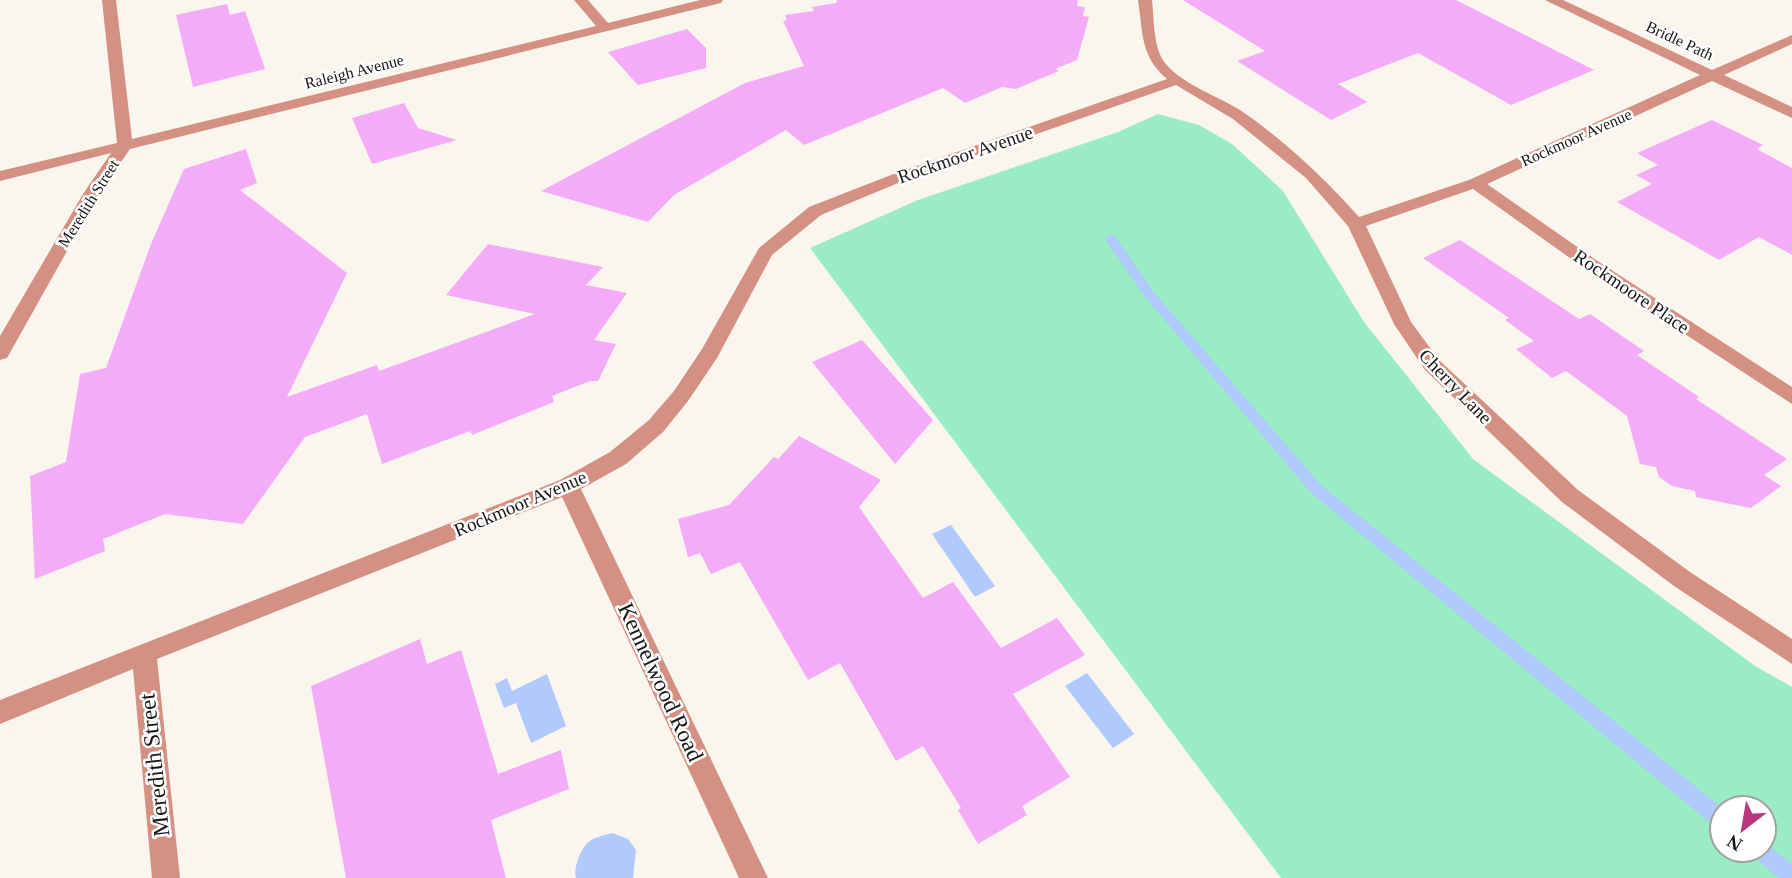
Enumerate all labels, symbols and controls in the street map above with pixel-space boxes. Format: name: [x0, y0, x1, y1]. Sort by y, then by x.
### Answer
street label: Bridle Path: [1643, 17, 1716, 63]
street label: Raleigh Avenue: [303, 51, 406, 93]
street label: Rockmoor Avenue: [1518, 105, 1634, 169]
street label: Rockmoor Avenue: [895, 121, 1036, 187]
street label: Meredith Street: [55, 156, 122, 250]
street label: Rockmoore Place: [1570, 245, 1693, 338]
street label: Cherry Lane: [1415, 345, 1496, 428]
street label: Rockmoor Avenue: [451, 466, 589, 541]
street label: Kennelwood Road: [613, 599, 708, 766]
street label: Meredith Street: [134, 692, 174, 838]
north arrow: [1708, 794, 1778, 864]
text: N: [1723, 830, 1746, 856]

